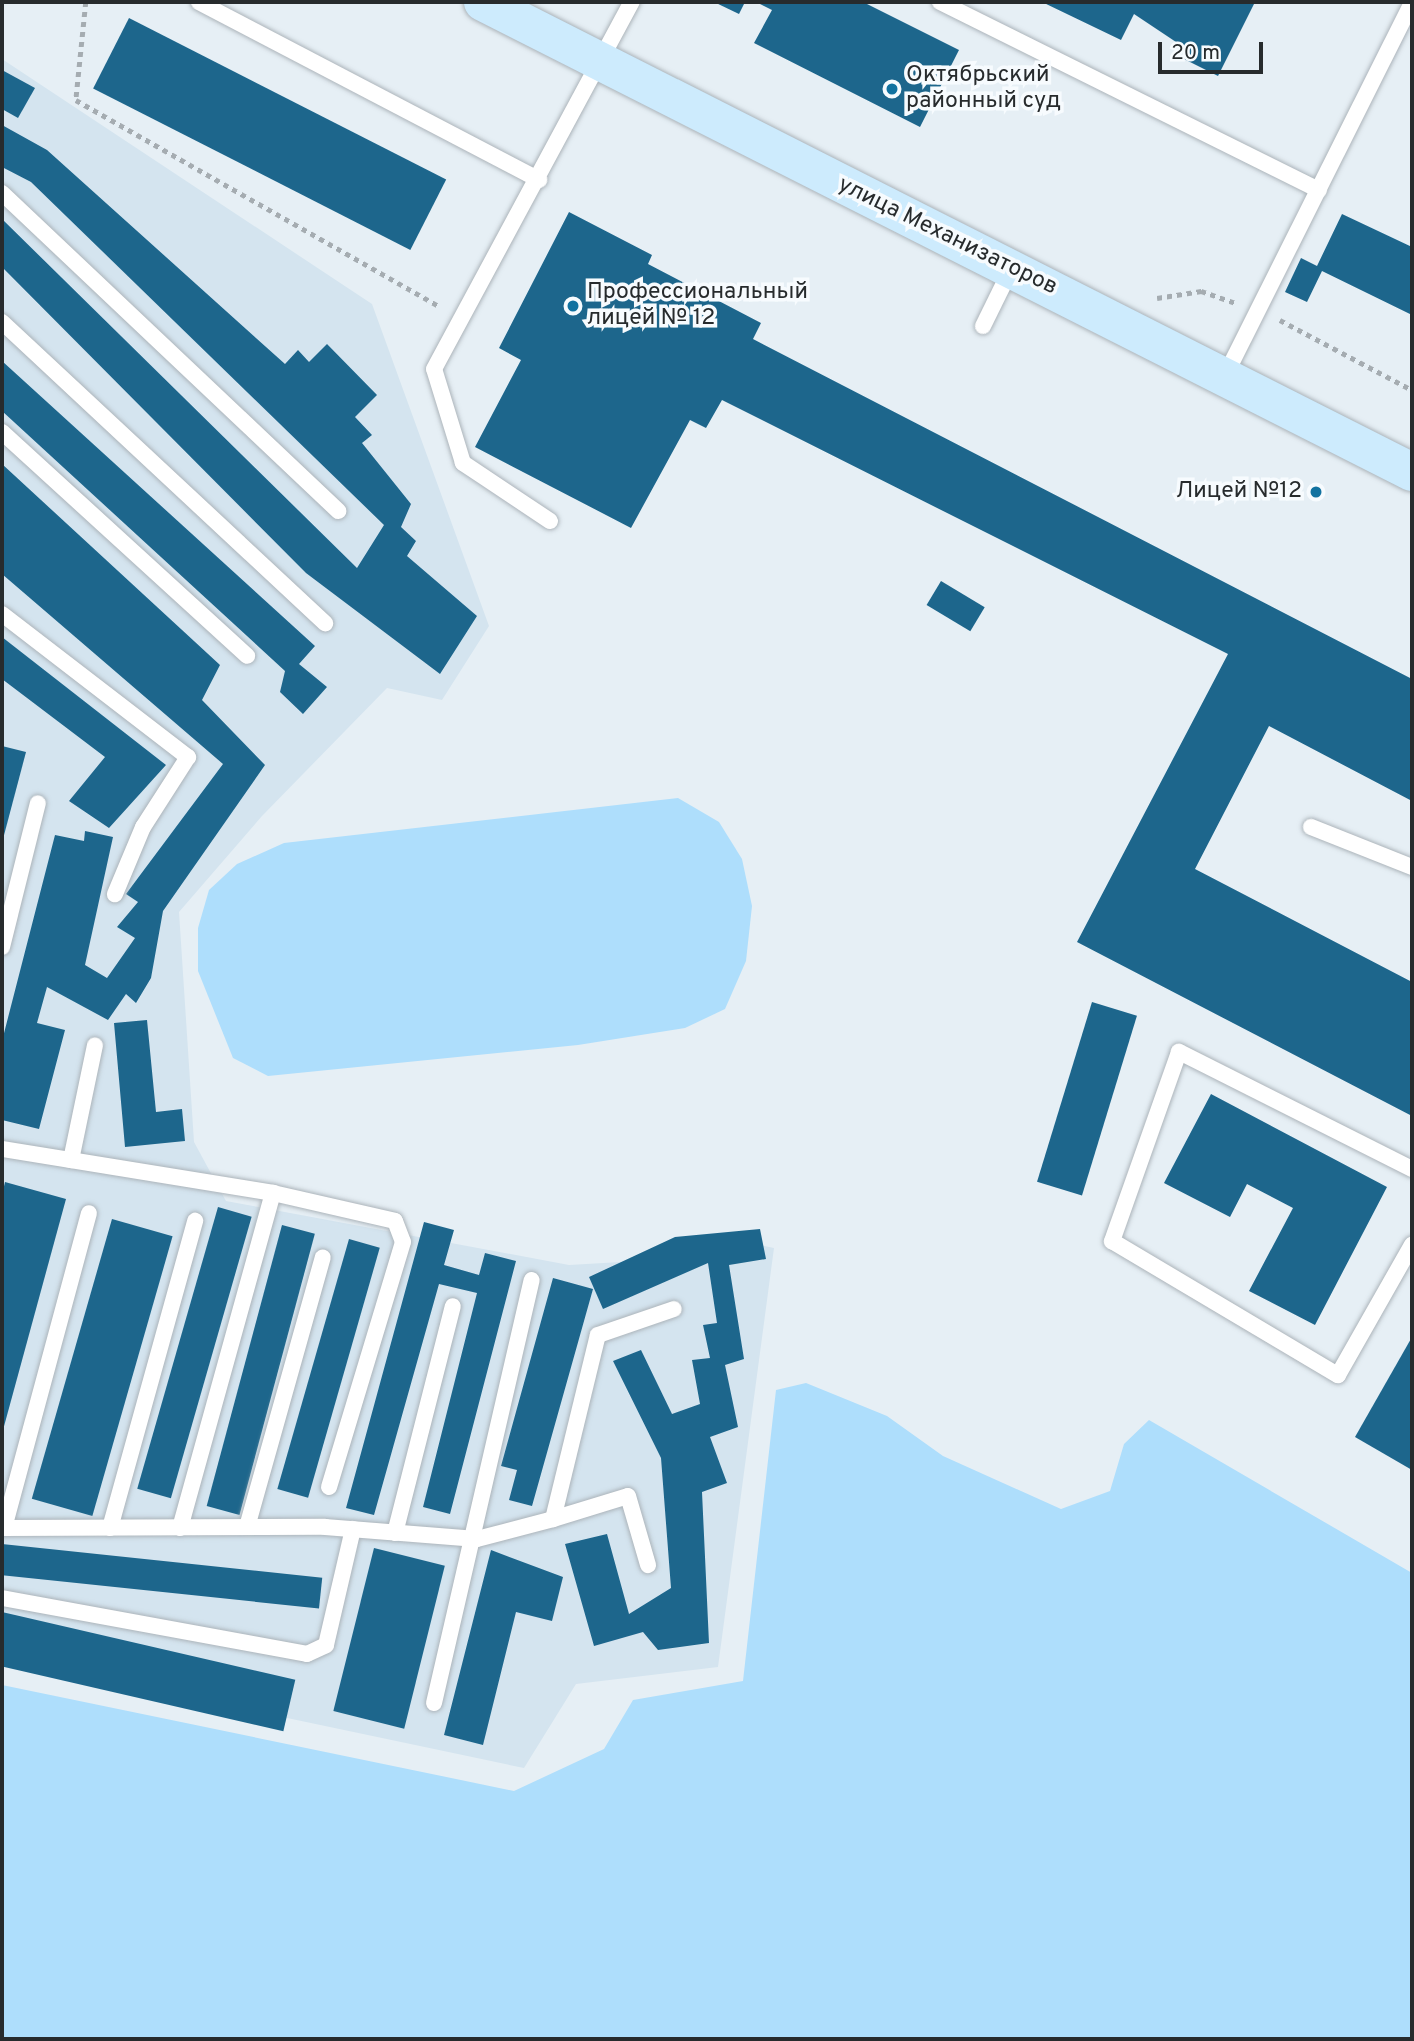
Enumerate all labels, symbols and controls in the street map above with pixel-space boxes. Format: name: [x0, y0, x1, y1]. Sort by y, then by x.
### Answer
scale bar: [1162, 28, 1267, 72]
text: 20 m: [1171, 40, 1220, 67]
place label: Октябрьский районный суд: [906, 62, 1061, 116]
marker: Октябрьский районный суд: [884, 81, 900, 97]
street label: улица Механизаторов: [833, 172, 1061, 302]
place label: Профессиональный лицей № 12: [587, 279, 808, 333]
marker: Профессиональный лицей № 12: [565, 298, 581, 314]
place label: Лицей №12: [1175, 478, 1302, 506]
marker: Лицей №12: [1308, 484, 1324, 500]

